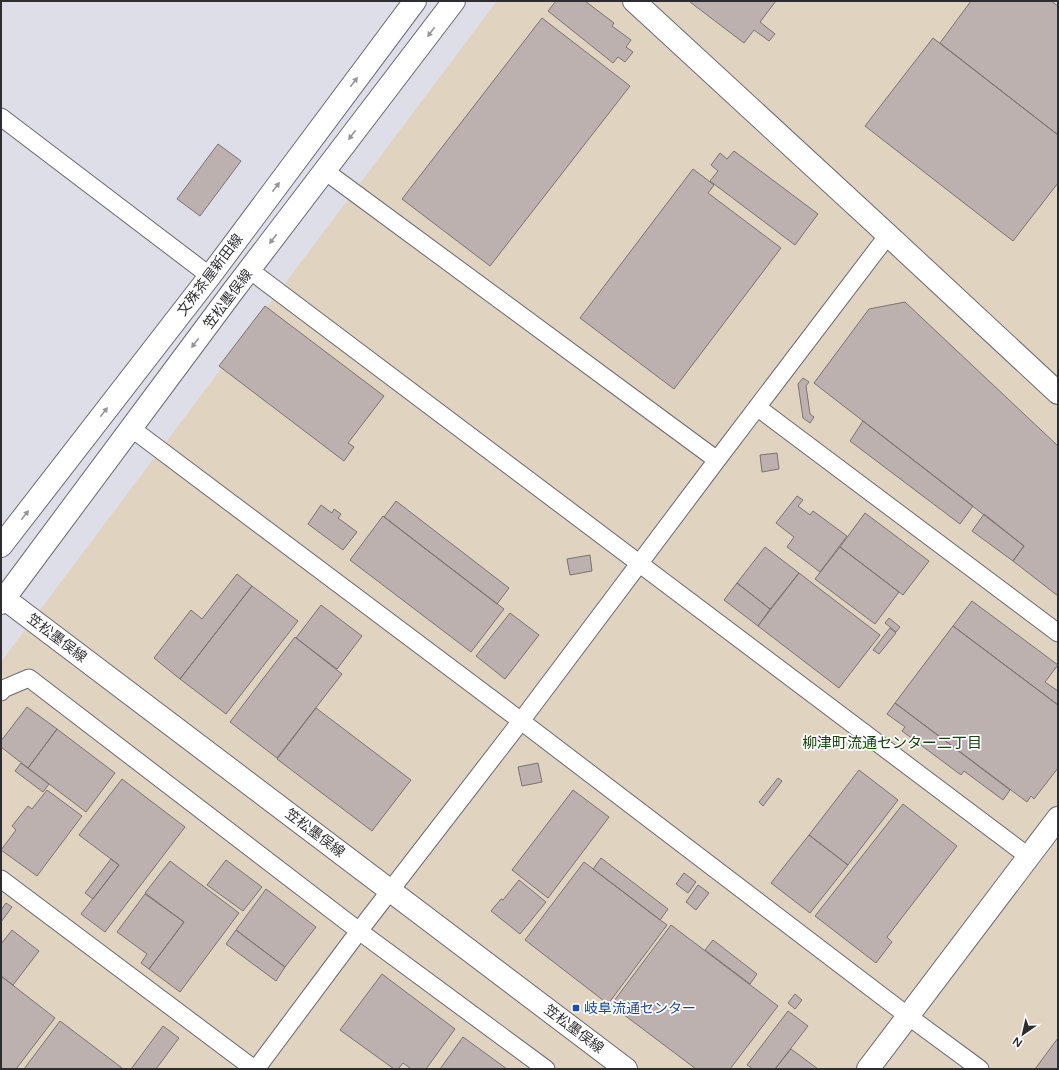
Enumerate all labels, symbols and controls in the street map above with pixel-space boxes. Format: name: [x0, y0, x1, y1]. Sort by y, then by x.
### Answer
one-way arrow: [427, 27, 435, 37]
one-way arrow: [350, 77, 358, 88]
one-way arrow: [348, 130, 356, 141]
one-way arrow: [272, 181, 281, 192]
street label: 文殊茶屋新田線: [174, 231, 246, 319]
one-way arrow: [269, 233, 277, 244]
street label: 笠松墨俣線: [200, 266, 256, 332]
one-way arrow: [191, 337, 199, 348]
one-way arrow: [100, 407, 109, 418]
one-way arrow: [21, 510, 29, 521]
street label: 笠松墨俣線: [24, 610, 90, 666]
district label: 柳津町流通センター二丁目: [802, 734, 982, 752]
street label: 笠松墨俣線: [282, 805, 348, 861]
place label: 岐阜流通センター: [584, 1000, 696, 1017]
street label: 笠松墨俣線: [541, 1001, 607, 1057]
marker: 岐阜流通センター: [571, 1003, 581, 1013]
north arrow: [1003, 1014, 1043, 1054]
text: N: [1010, 1034, 1025, 1050]

